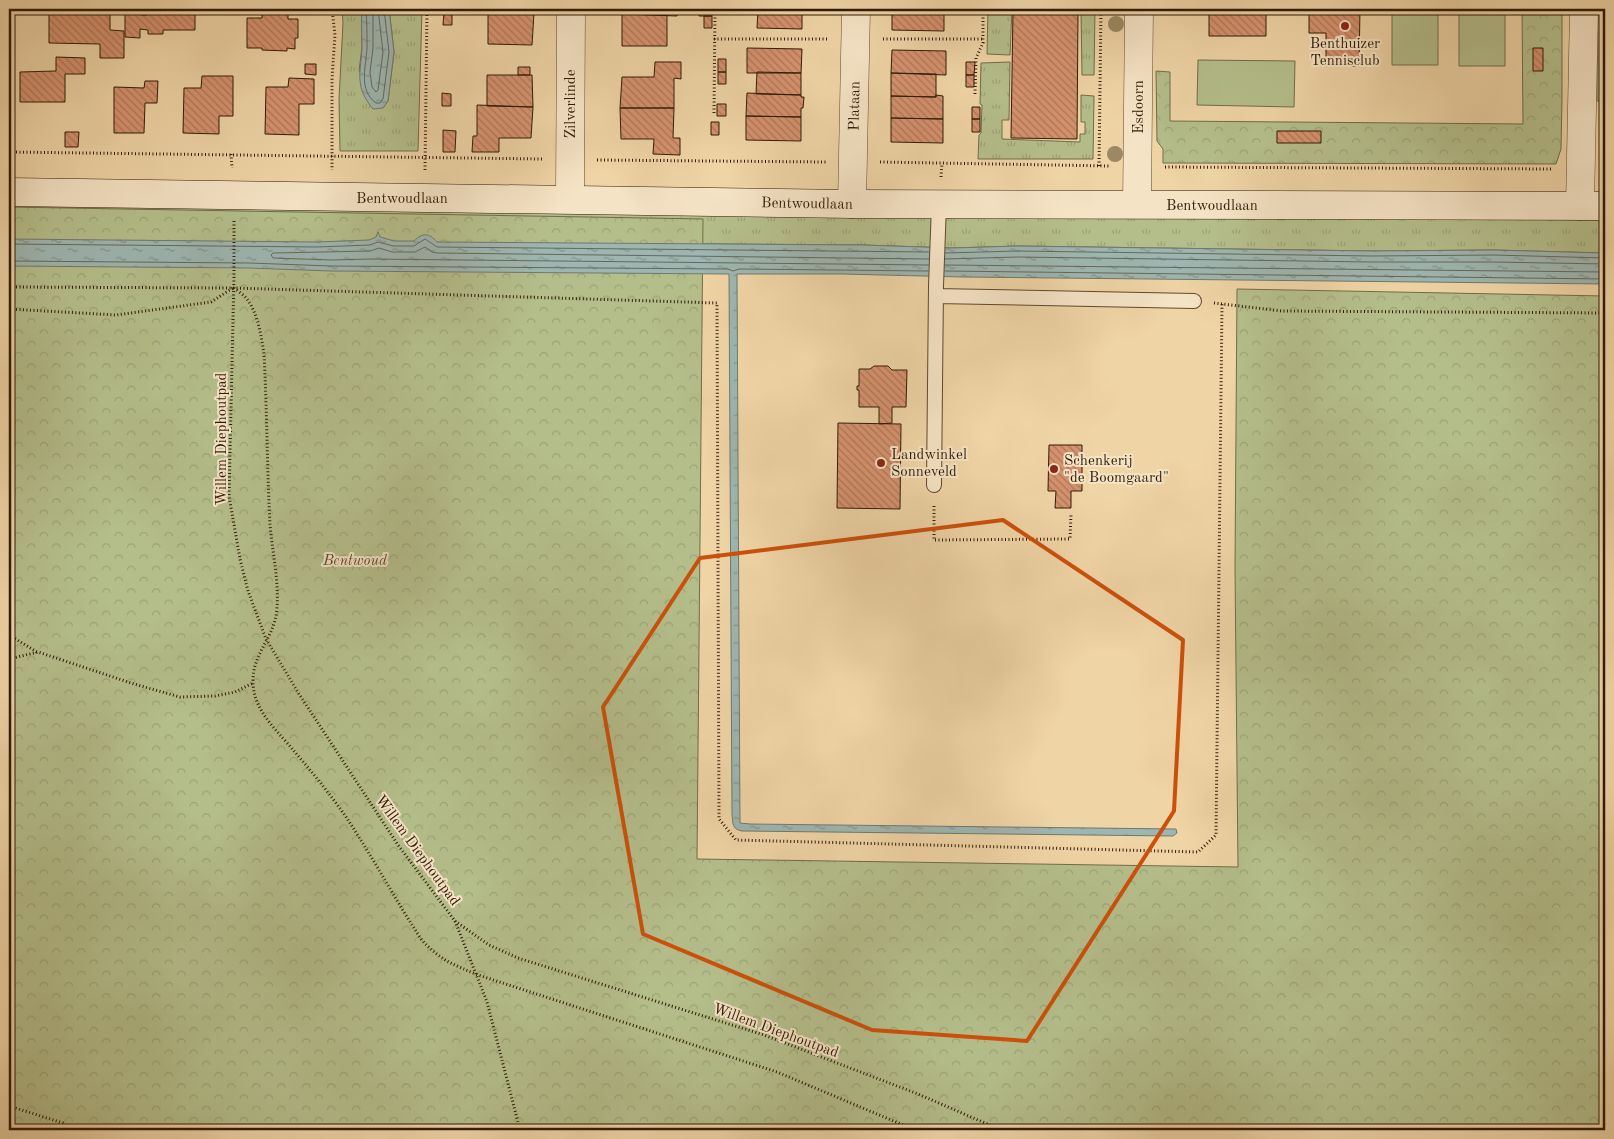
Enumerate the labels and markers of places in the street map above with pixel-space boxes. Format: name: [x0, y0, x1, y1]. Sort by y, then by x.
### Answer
marker: Benthuizer Tennisclub: [1339, 20, 1351, 32]
place label: Benthuizer Tennisclub: [1310, 37, 1380, 69]
place label: Landwinkel Sonneveld: [891, 448, 967, 480]
place label: Schenkerij "de Boomgaard": [1064, 454, 1169, 486]
marker: Landwinkel Sonneveld: [875, 457, 887, 469]
marker: Schenkerij "de Boomgaard": [1048, 463, 1060, 475]

